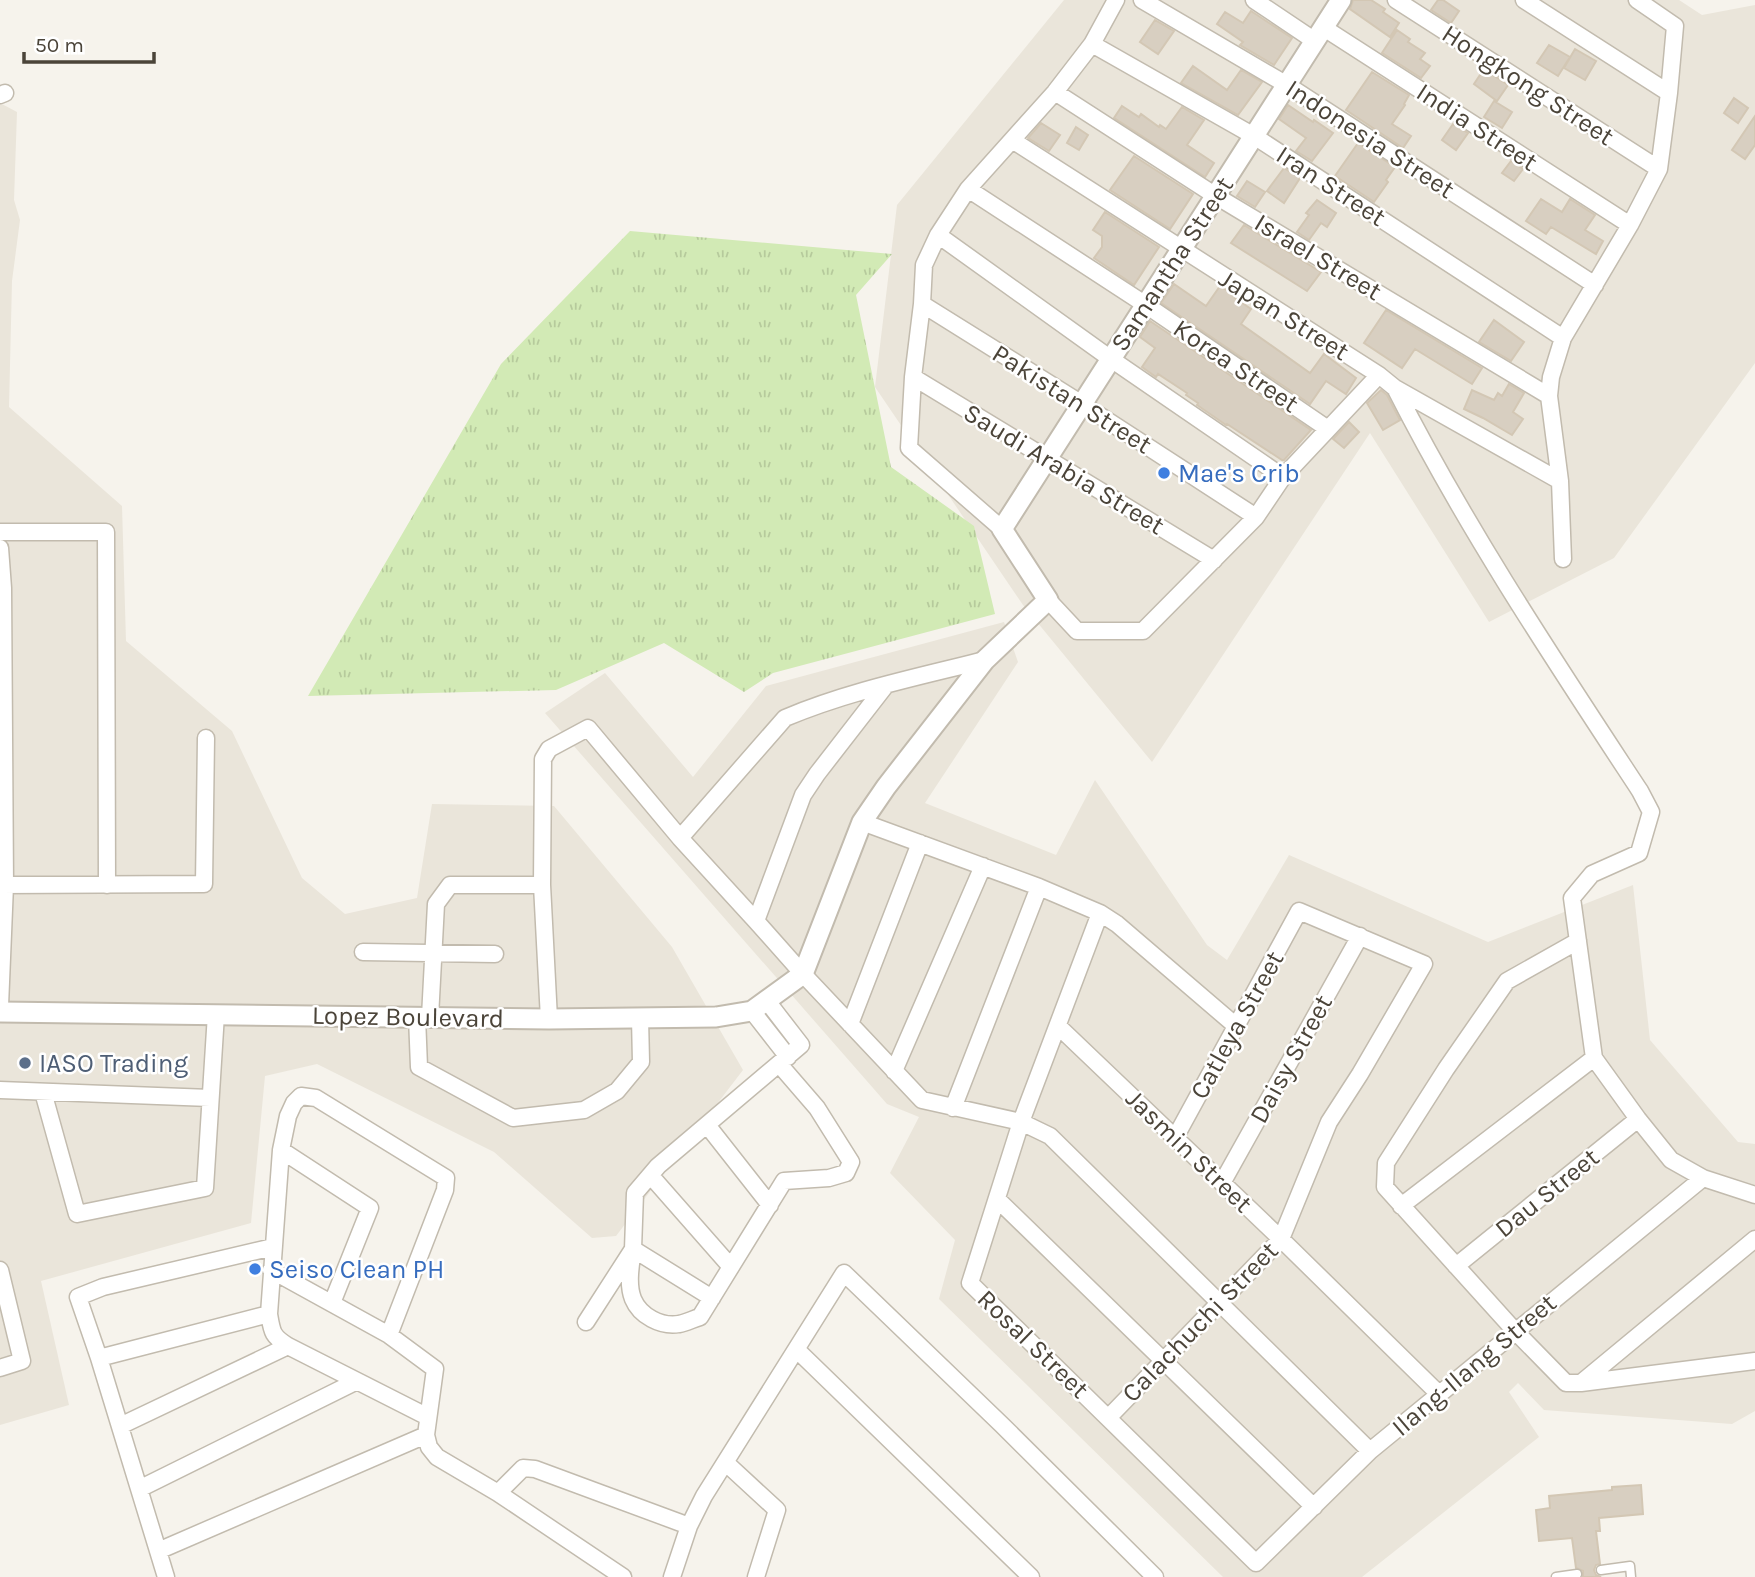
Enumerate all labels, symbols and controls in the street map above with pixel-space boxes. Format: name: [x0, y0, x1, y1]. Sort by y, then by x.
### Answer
street label: Hongkong Street: [1436, 18, 1620, 152]
scale bar: [24, 21, 154, 65]
text: 50 m: [35, 33, 84, 57]
street label: Indonesia Street: [1280, 73, 1460, 205]
street label: India Street: [1411, 76, 1543, 178]
street label: Iran Street: [1270, 139, 1392, 233]
street label: Samantha Street: [1104, 171, 1240, 357]
street label: Israel Street: [1249, 207, 1387, 307]
street label: Japan Street: [1213, 263, 1355, 367]
street label: Korea Street: [1167, 313, 1305, 419]
street label: Pakistan Street: [987, 338, 1158, 461]
street label: Saudi Arabia Street: [958, 397, 1170, 541]
place label: Mae's Crib: [1178, 458, 1300, 489]
marker: Mae's Crib: [1156, 465, 1172, 481]
street label: Catleya Street: [1184, 945, 1291, 1105]
street label: Daisy Street: [1243, 989, 1339, 1129]
street label: Lopez Boulevard: [312, 1000, 504, 1034]
place label: IASO Trading: [39, 1048, 189, 1079]
marker: IASO Trading: [17, 1055, 33, 1071]
street label: Jasmin Street: [1119, 1083, 1259, 1219]
street label: Dau Street: [1489, 1142, 1605, 1244]
street label: Calachuchi Street: [1116, 1235, 1285, 1409]
place label: Seiso Clean PH: [269, 1254, 444, 1285]
marker: Seiso Clean PH: [247, 1261, 263, 1277]
street label: Rosal Street: [971, 1283, 1095, 1405]
street label: Ilang-Ilang Street: [1385, 1287, 1563, 1443]

